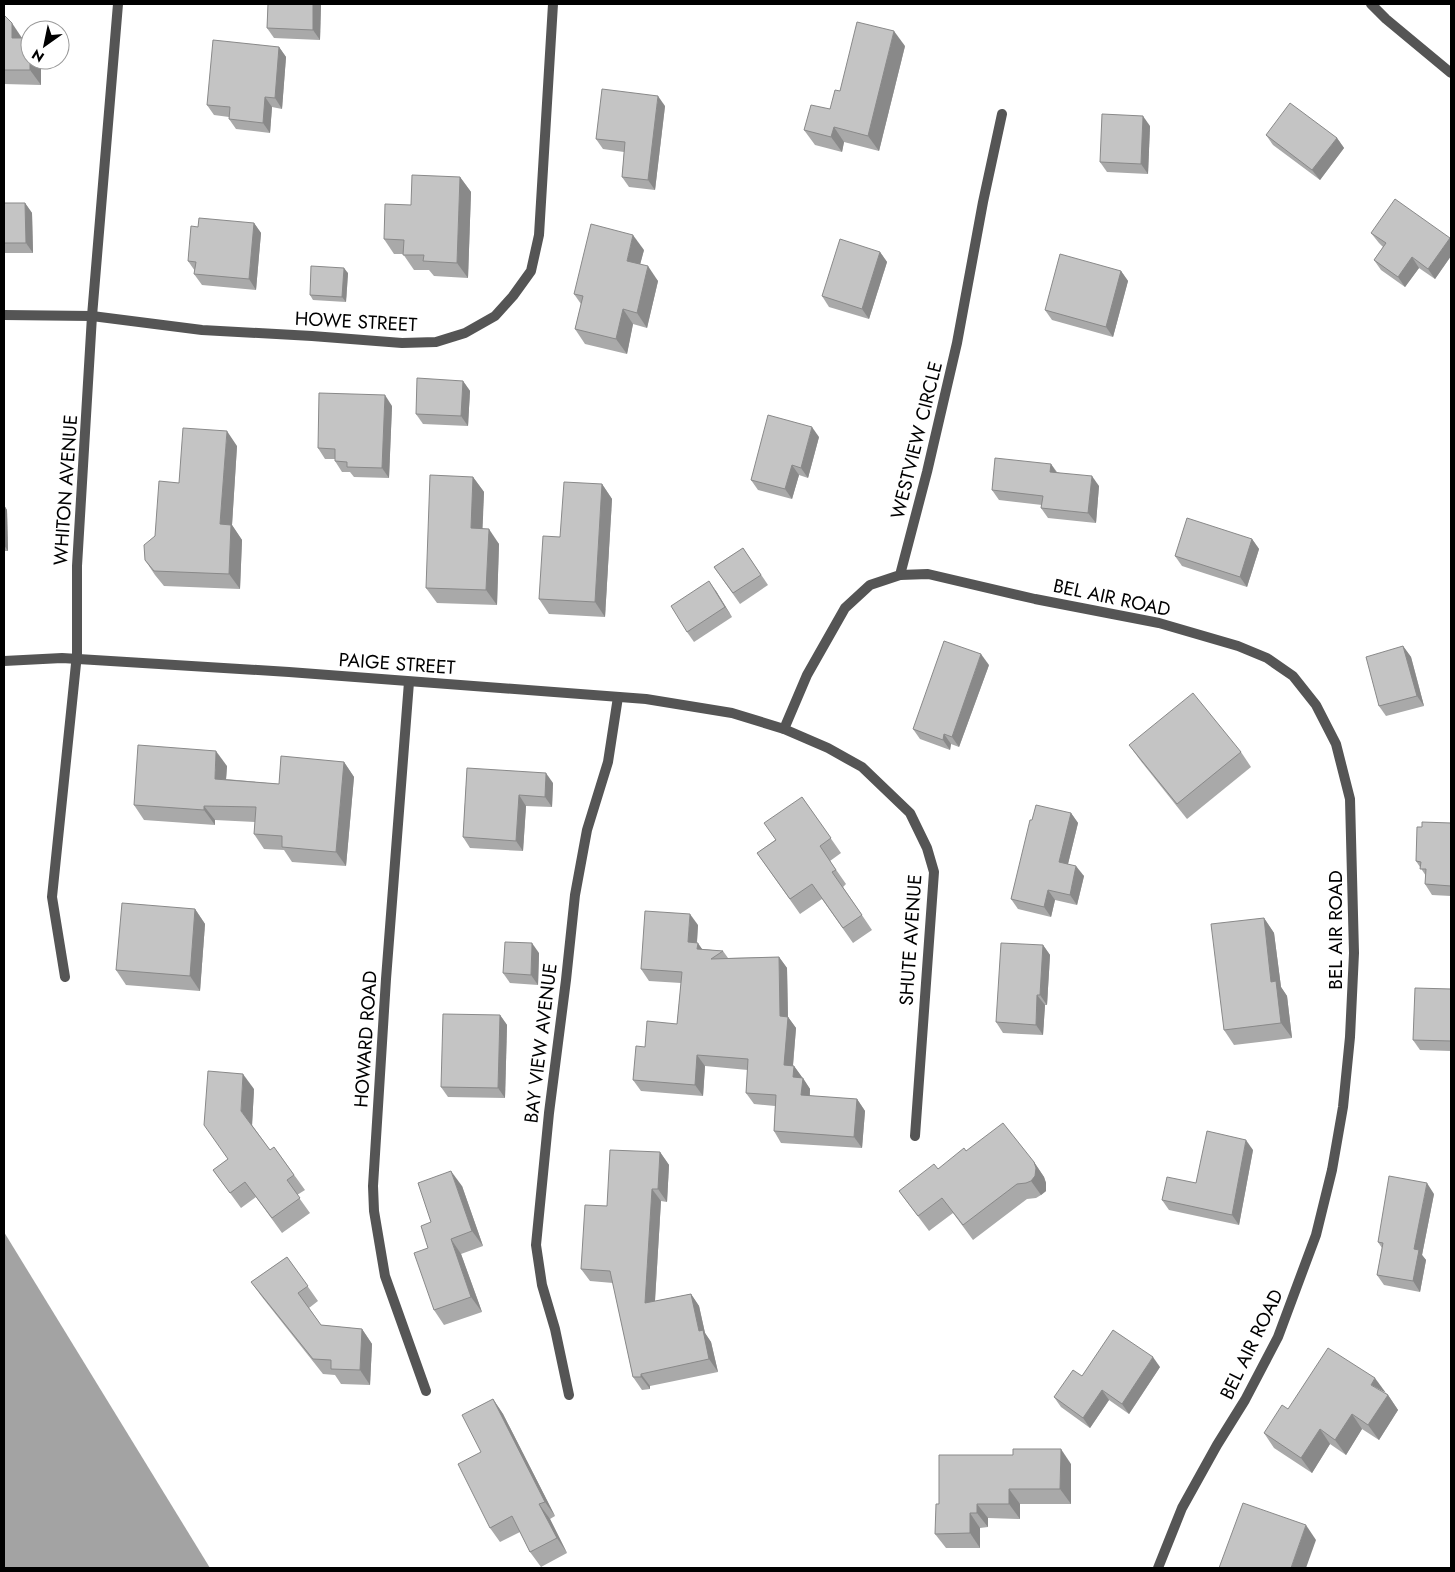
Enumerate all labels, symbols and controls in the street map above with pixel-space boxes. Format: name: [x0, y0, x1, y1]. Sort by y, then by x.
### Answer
north arrow: [20, 20, 70, 70]
text: N: [28, 44, 48, 67]
street label: HOWE STREET: [294, 305, 418, 338]
street label: WESTVIEW CIRCLE: [884, 358, 949, 522]
street label: WHITON AVENUE: [47, 414, 84, 566]
street label: BEL AIR ROAD: [1051, 572, 1173, 623]
street label: PAIGE STREET: [338, 646, 456, 681]
street label: BEL AIR ROAD: [1322, 870, 1349, 990]
street label: SHUTE AVENUE: [892, 873, 929, 1007]
street label: BAY VIEW AVENUE: [517, 962, 564, 1124]
street label: HOWARD ROAD: [347, 970, 384, 1108]
street label: BEL AIR ROAD: [1213, 1285, 1290, 1404]

